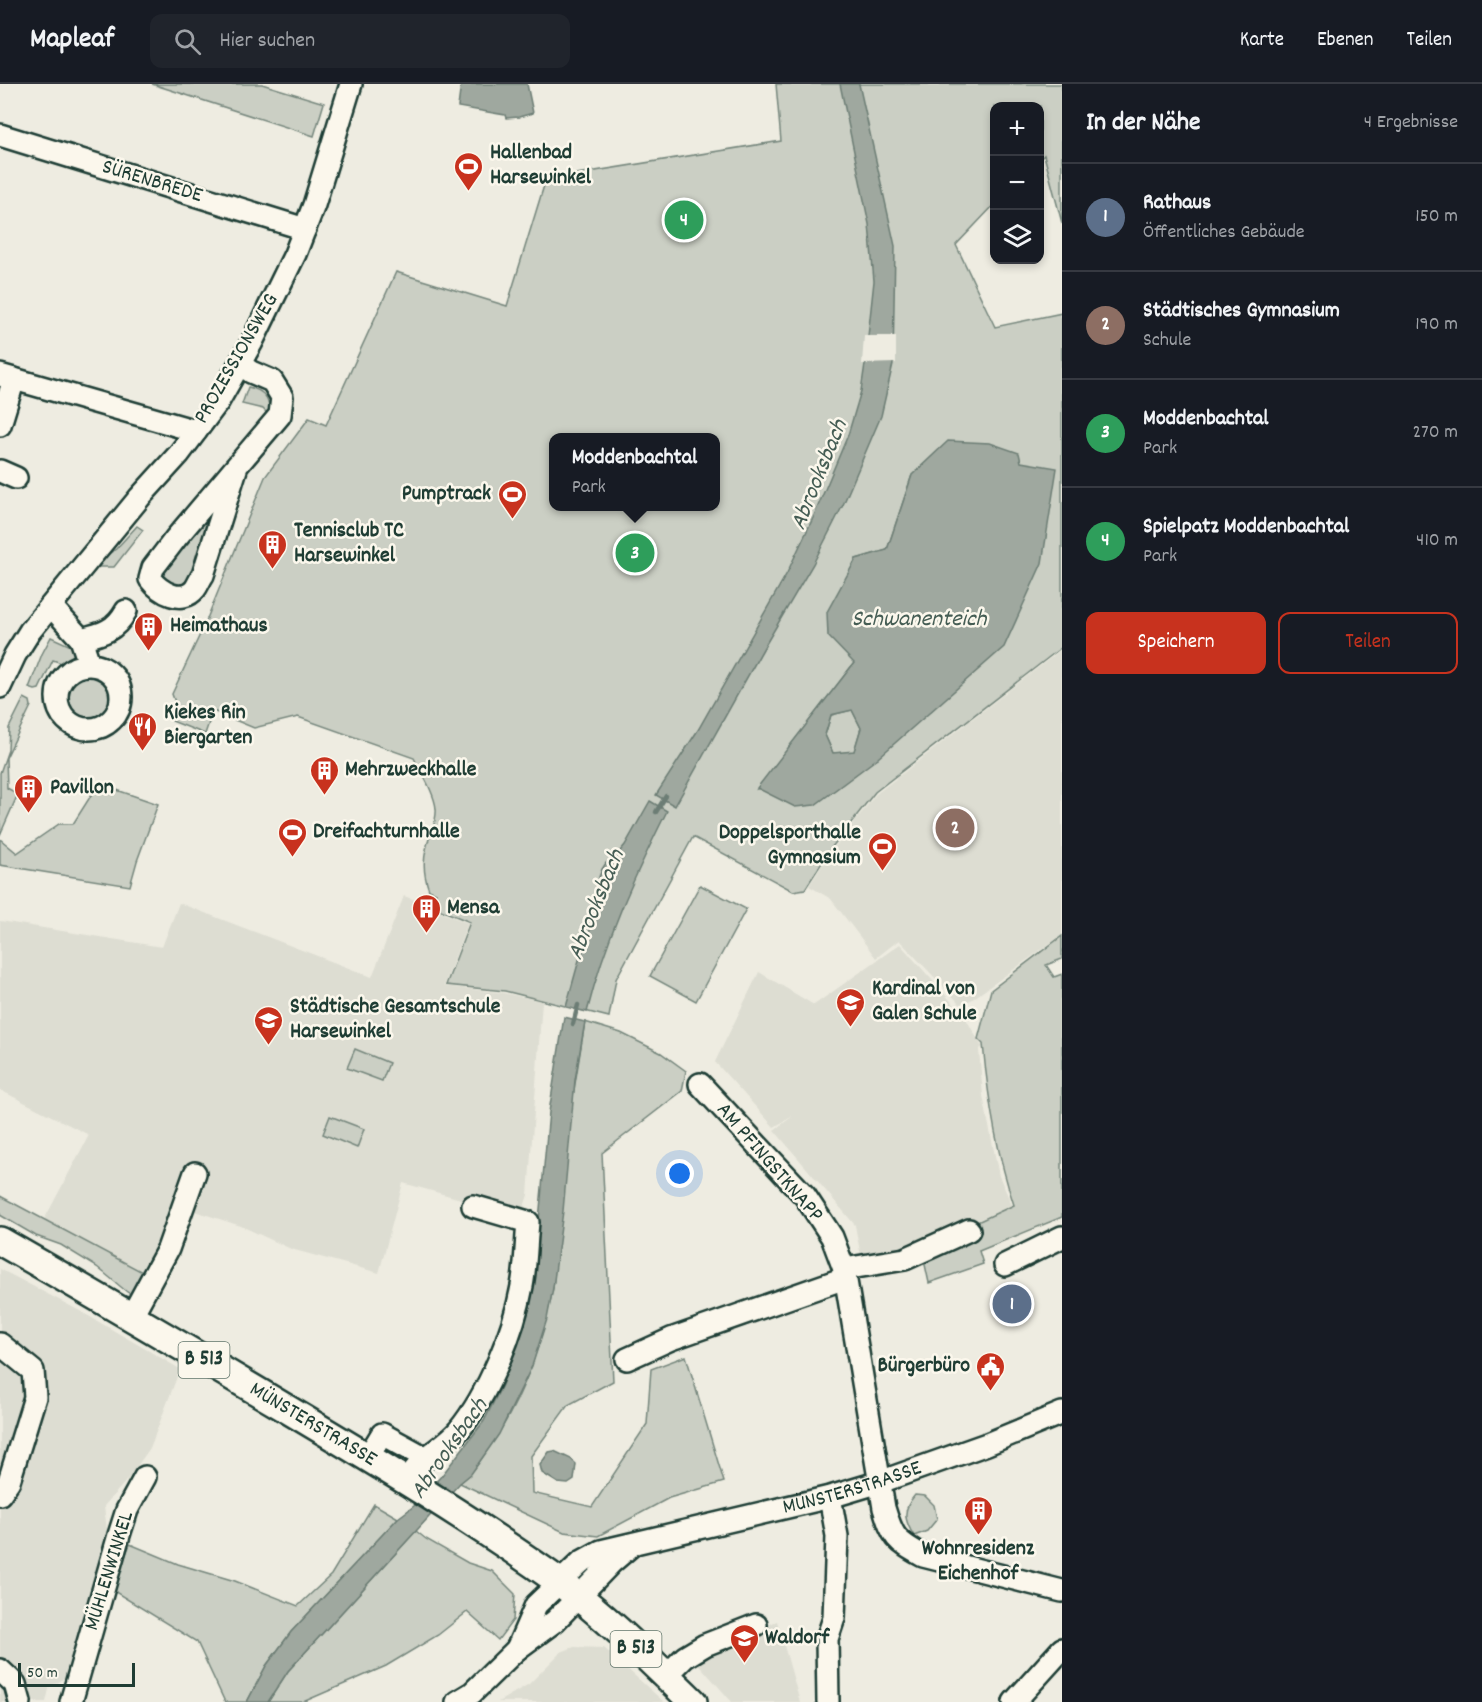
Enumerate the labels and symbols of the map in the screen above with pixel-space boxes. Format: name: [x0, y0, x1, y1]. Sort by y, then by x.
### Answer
place label: Hallenbad Harsewinkel: [490, 138, 592, 194]
sports icon: Hallenbad Harsewinkel: [453, 150, 485, 192]
street label: SÜRENBREDE: [98, 152, 206, 212]
pin: 4: [664, 198, 704, 242]
street label: PROZESSIONSWEG: [187, 288, 287, 430]
water label: Abrooksbach: [783, 414, 858, 535]
sports icon: Pumptrack: [496, 478, 528, 520]
place label: Pumptrack: [402, 479, 491, 510]
place label: Tennisclub TC Harsewinkel: [294, 516, 404, 572]
building icon: Tennisclub TC Harsewinkel: [257, 528, 289, 570]
pin: 3: [616, 530, 654, 576]
water label: Schwanenteich: [851, 603, 988, 637]
building icon: Heimathaus: [133, 610, 165, 652]
place label: Heimathaus: [170, 611, 268, 642]
place label: Kiekes Rin Biergarten: [164, 698, 252, 754]
restaurant icon: Kiekes Rin Biergarten: [127, 710, 159, 752]
building icon: Mehrzweckhalle: [308, 754, 340, 796]
place label: Mehrzweckhalle: [345, 755, 477, 786]
building icon: Pavillon: [13, 772, 45, 814]
place label: Pavillon: [50, 773, 114, 804]
pin: 2: [936, 806, 974, 850]
sports icon: Dreifachturnhalle: [276, 816, 308, 858]
place label: Dreifachturnhalle: [313, 817, 460, 848]
place label: Doppelsporthalle Gymnasium: [719, 818, 861, 874]
sports icon: Doppelsporthalle Gymnasium: [866, 830, 898, 872]
water label: Abrooksbach: [560, 844, 635, 965]
building icon: Mensa: [410, 892, 442, 934]
place label: Mensa: [447, 893, 500, 924]
place label: Kardinal von Galen Schule: [872, 974, 977, 1030]
school or university icon: Kardinal von Galen Schule: [835, 986, 867, 1028]
place label: Städtische Gesamtschule Harsewinkel: [290, 992, 501, 1048]
school or university icon: Städtische Gesamtschule Harsewinkel: [253, 1004, 285, 1046]
street label: AM PFINGSTKNAPP: [708, 1096, 830, 1230]
your location: [665, 1159, 694, 1188]
pin: 1: [992, 1282, 1032, 1326]
road number: B 513: [178, 1342, 230, 1378]
public building icon: Bürgerbüro: [975, 1350, 1007, 1392]
place label: Bürgerbüro: [877, 1351, 970, 1382]
street label: MÜNSTERSTRASSE: [243, 1374, 383, 1475]
water label: Abrooksbach: [403, 1391, 498, 1506]
street label: MÜNSTERSTRASSE: [780, 1453, 926, 1523]
building icon: Wohnresidenz Eichenhof: [962, 1494, 994, 1536]
street label: MÜHLENWINKEL: [77, 1507, 143, 1635]
place label: Wohnresidenz Eichenhof: [922, 1534, 1035, 1590]
school or university icon: Waldorf: [728, 1622, 760, 1664]
place label: Waldorf: [765, 1623, 830, 1654]
road number: B 513: [610, 1631, 662, 1667]
scale bar: [18, 1660, 135, 1688]

